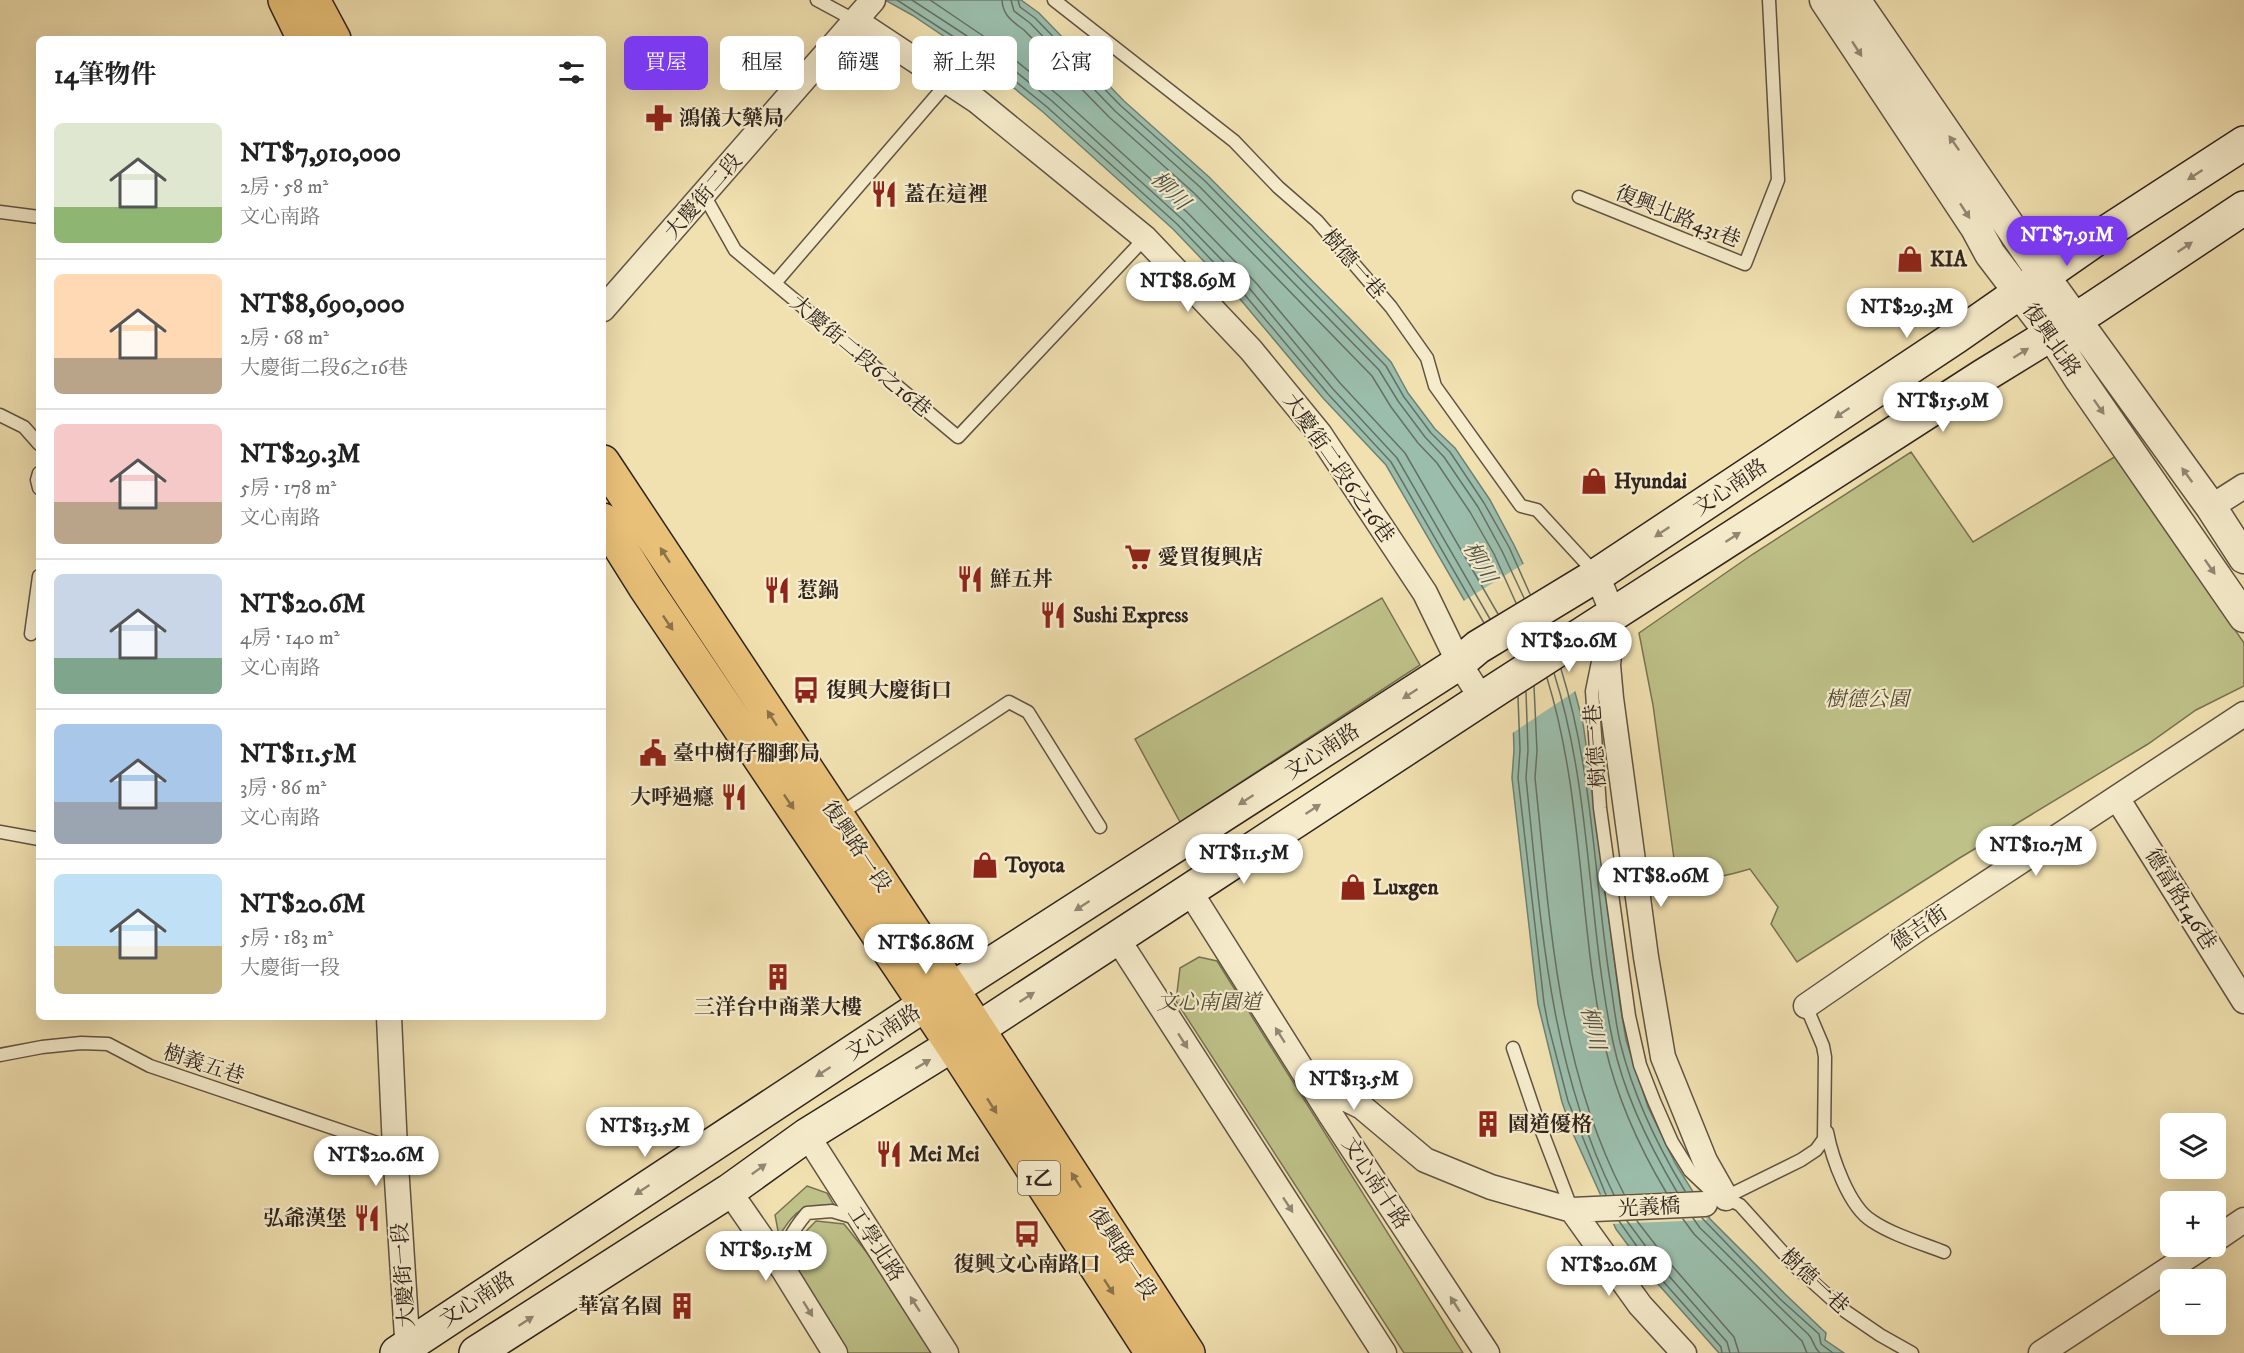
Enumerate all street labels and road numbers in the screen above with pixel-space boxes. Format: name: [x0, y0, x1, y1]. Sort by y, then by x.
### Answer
street label: 大慶街二段: [660, 149, 748, 245]
street label: 復興北路431巷: [1611, 180, 1744, 254]
street label: 樹德一巷: [1316, 224, 1391, 305]
street label: 大慶街二段6之16巷: [784, 290, 936, 423]
street label: 復興北路: [2016, 299, 2086, 382]
street label: 大慶街二段6之16巷: [1277, 389, 1399, 548]
street label: 文心南路: [1688, 454, 1773, 522]
street label: 樹德一巷: [1580, 703, 1612, 789]
street label: 文心南路: [1280, 718, 1365, 786]
street label: 復興路一段: [816, 796, 896, 897]
street label: 德富路146巷: [2139, 844, 2222, 955]
street label: 德吉街: [1886, 900, 1953, 957]
street label: 文心南路: [841, 999, 926, 1067]
street label: 樹義五巷: [160, 1040, 248, 1090]
street label: 文心南十路: [1336, 1132, 1415, 1235]
road number: 1乙: [1018, 1161, 1060, 1195]
street label: 光義橋: [1617, 1193, 1681, 1223]
street label: 工學北路: [841, 1202, 909, 1287]
street label: 復興路一段: [1083, 1202, 1162, 1305]
street label: 大慶街一段: [387, 1222, 421, 1328]
street label: 樹德一巷: [1775, 1244, 1854, 1320]
street label: 文心南路: [435, 1266, 520, 1334]

